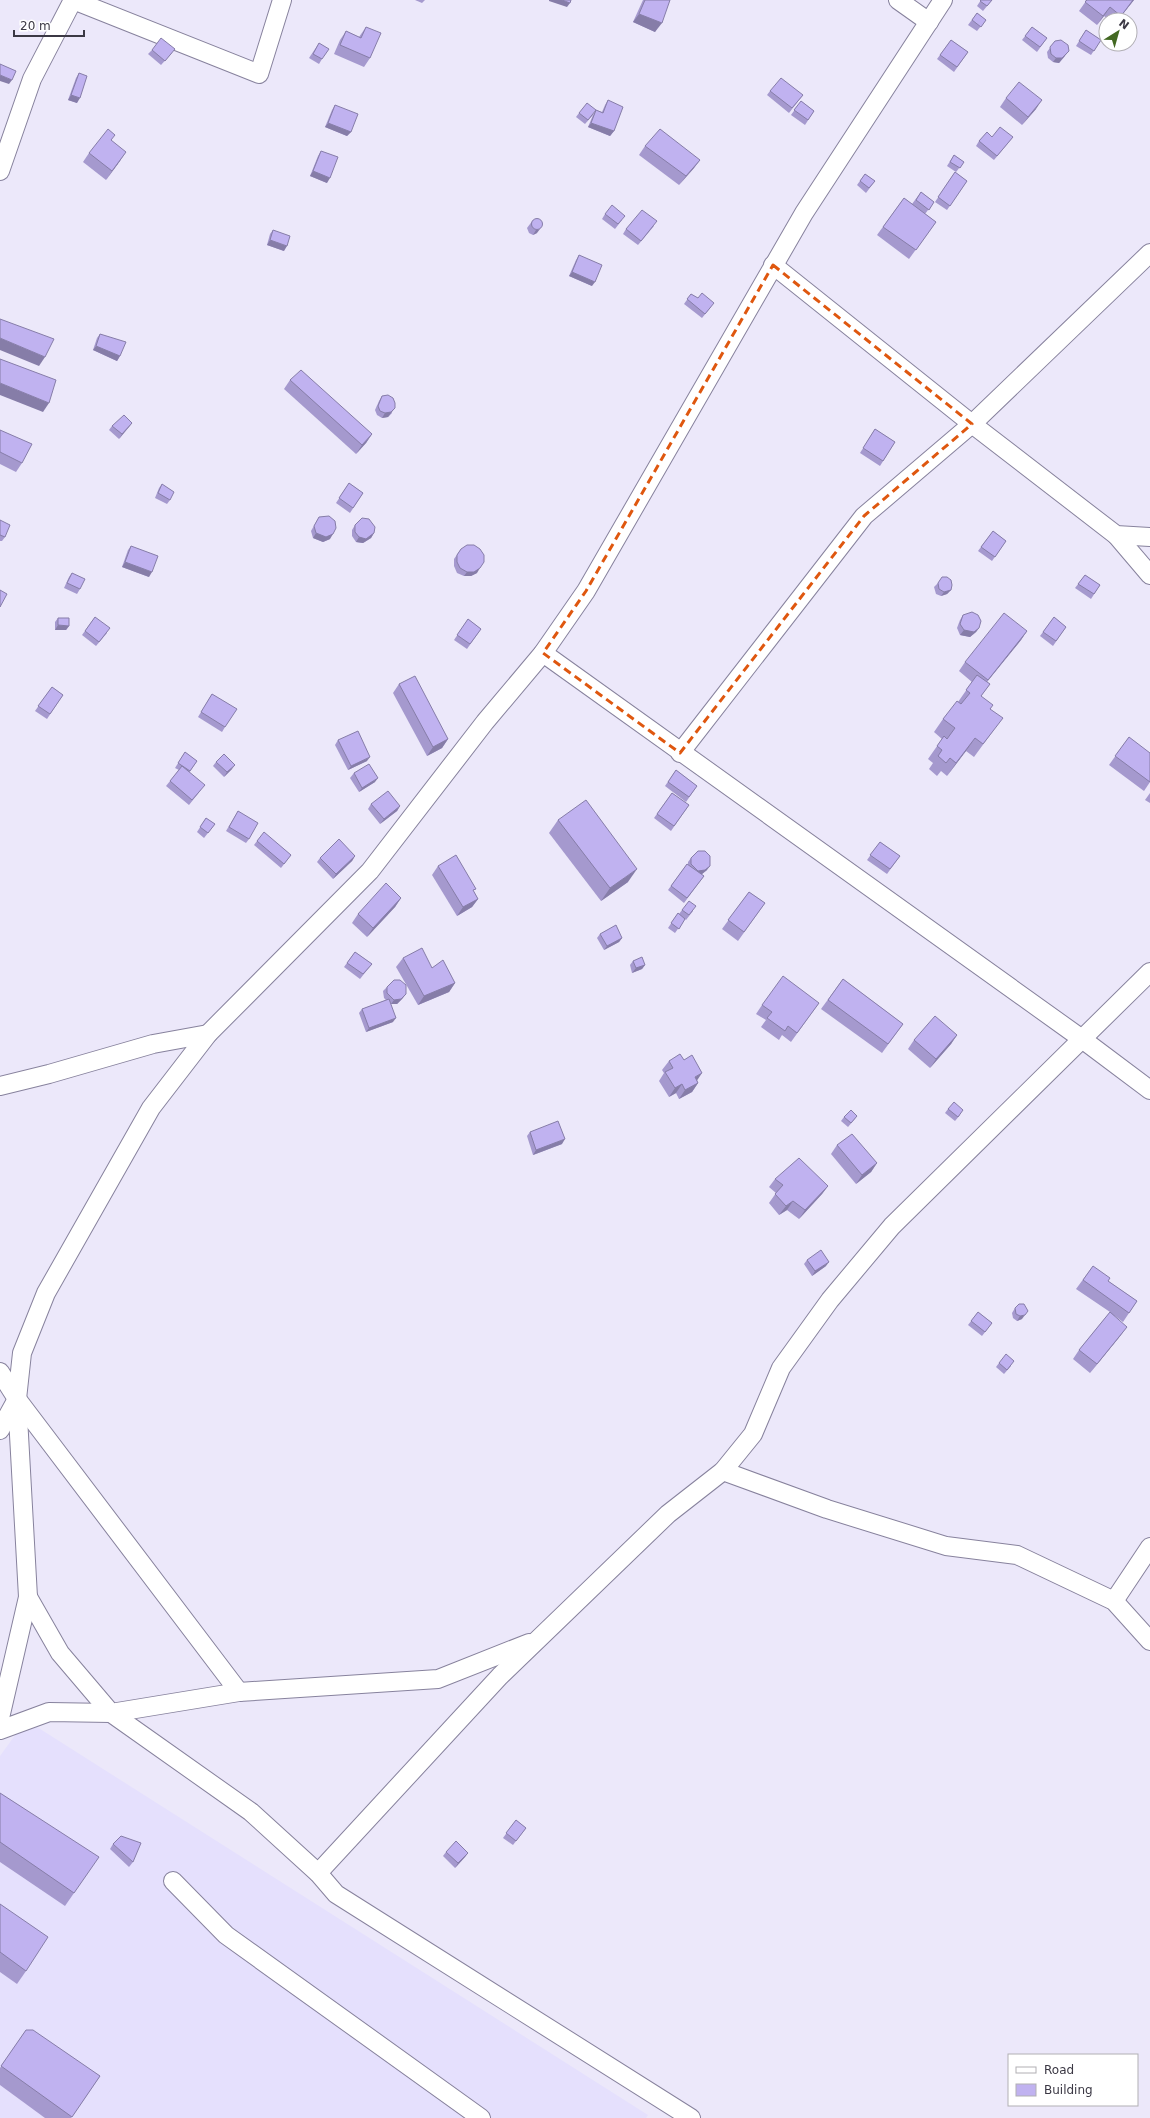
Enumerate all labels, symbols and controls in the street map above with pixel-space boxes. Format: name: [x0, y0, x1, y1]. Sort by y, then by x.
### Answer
scale bar: [14, 12, 84, 38]
north arrow: [1098, 12, 1138, 52]
text: N: [1116, 16, 1131, 32]
text: 20 m: [20, 19, 51, 33]
legend: [1008, 2054, 1138, 2106]
text: Road: [1044, 2063, 1074, 2077]
text: Building: [1044, 2083, 1093, 2097]

